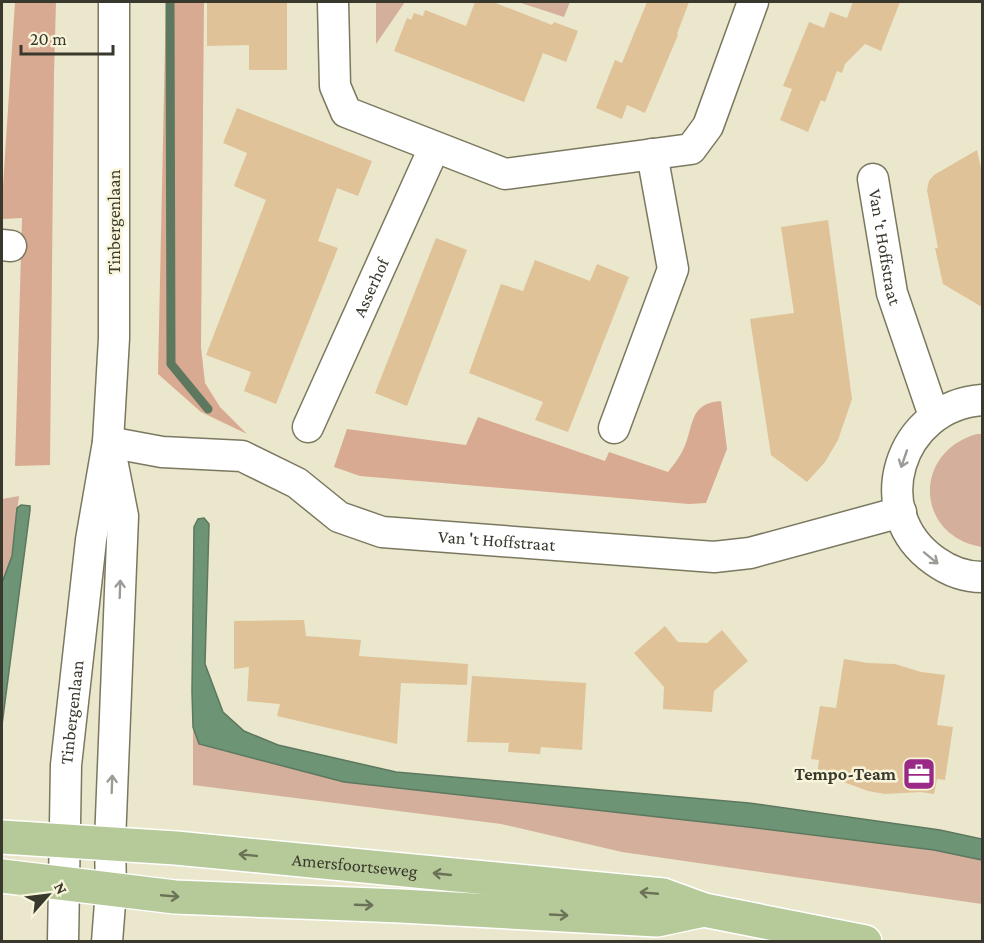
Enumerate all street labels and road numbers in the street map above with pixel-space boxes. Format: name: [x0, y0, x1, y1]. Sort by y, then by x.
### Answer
street label: Tinbergenlaan: [104, 169, 124, 274]
street label: Van 't Hoffstraat: [865, 188, 906, 309]
street label: Asserhof: [349, 253, 394, 320]
street label: Van 't Hoffstraat: [438, 526, 557, 555]
street label: Tinbergenlaan: [56, 659, 88, 766]
street label: Amersfoortseweg: [291, 849, 419, 881]

